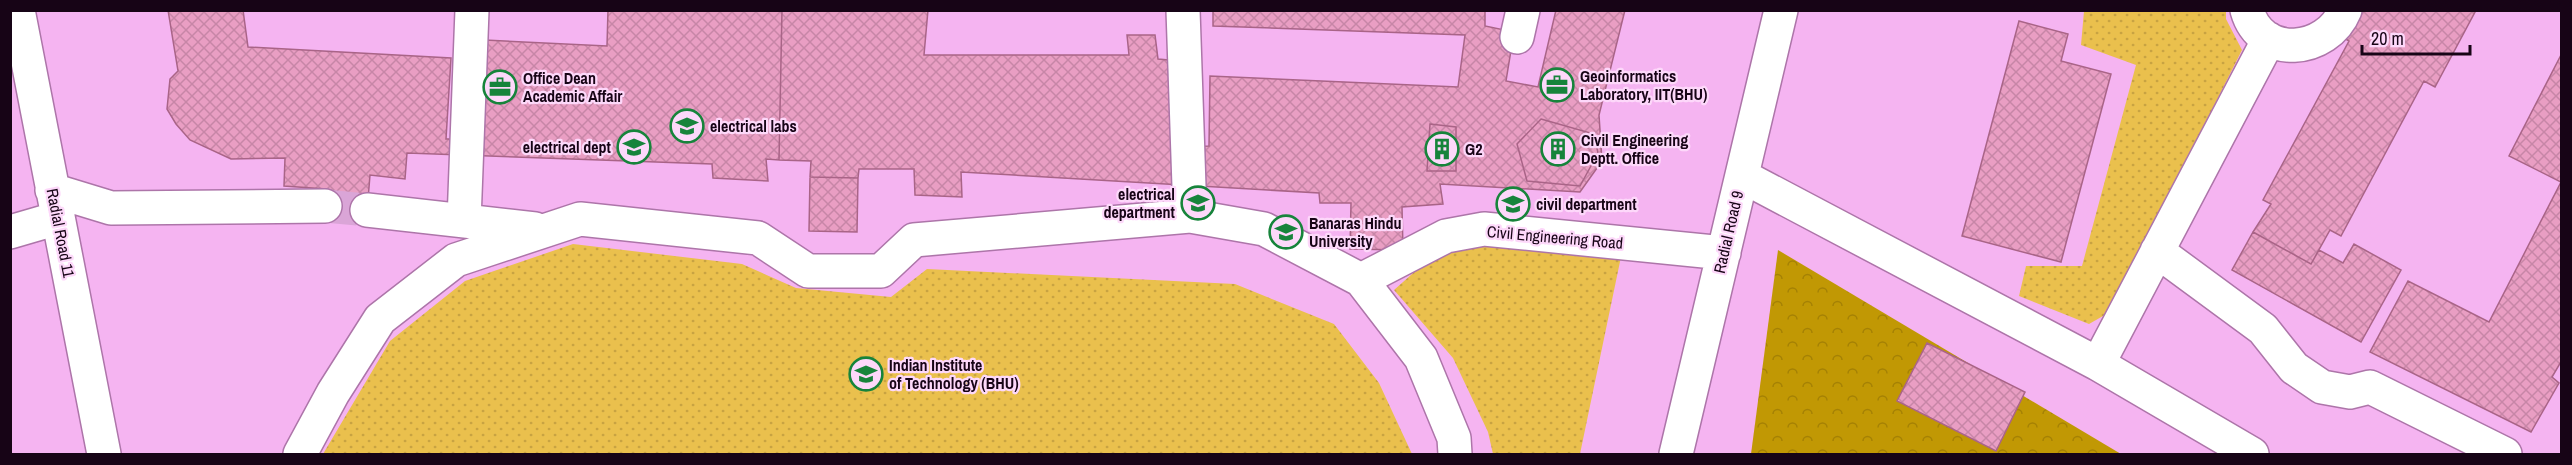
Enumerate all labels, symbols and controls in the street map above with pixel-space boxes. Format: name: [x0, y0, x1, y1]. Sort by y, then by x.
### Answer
scale bar: [2362, 18, 2470, 56]
text: 20 m: [2371, 26, 2404, 51]
place label: Geoinformatics Laboratory, IIT(BHU): [1580, 65, 1707, 105]
place label: Office Dean Academic Affair: [523, 67, 623, 107]
office icon: Geoinformatics Laboratory, IIT(BHU): [1539, 67, 1575, 103]
office icon: Office Dean Academic Affair: [482, 69, 518, 105]
school or university icon: electrical labs: [669, 108, 705, 144]
place label: electrical labs: [710, 115, 797, 137]
school or university icon: electrical dept: [616, 129, 652, 165]
place label: Civil Engineering Deptt. Office: [1581, 129, 1688, 169]
building icon: G2: [1424, 131, 1460, 167]
building icon: Civil Engineering Deptt. Office: [1540, 131, 1576, 167]
place label: electrical dept: [523, 136, 612, 158]
place label: G2: [1465, 138, 1483, 160]
place label: electrical department: [1104, 183, 1176, 223]
school or university icon: electrical department: [1180, 185, 1216, 221]
school or university icon: civil department: [1495, 186, 1531, 222]
street label: Radial Road 11: [42, 187, 81, 280]
street label: Radial Road 9: [1708, 189, 1748, 275]
place label: civil department: [1536, 193, 1637, 215]
place label: Banaras Hindu University: [1309, 212, 1402, 252]
school or university icon: Banaras Hindu University: [1268, 214, 1304, 250]
street label: Civil Engineering Road: [1486, 220, 1624, 254]
place label: Indian Institute of Technology (BHU): [889, 354, 1019, 394]
school or university icon: Indian Institute of Technology (BHU): [848, 356, 884, 392]

